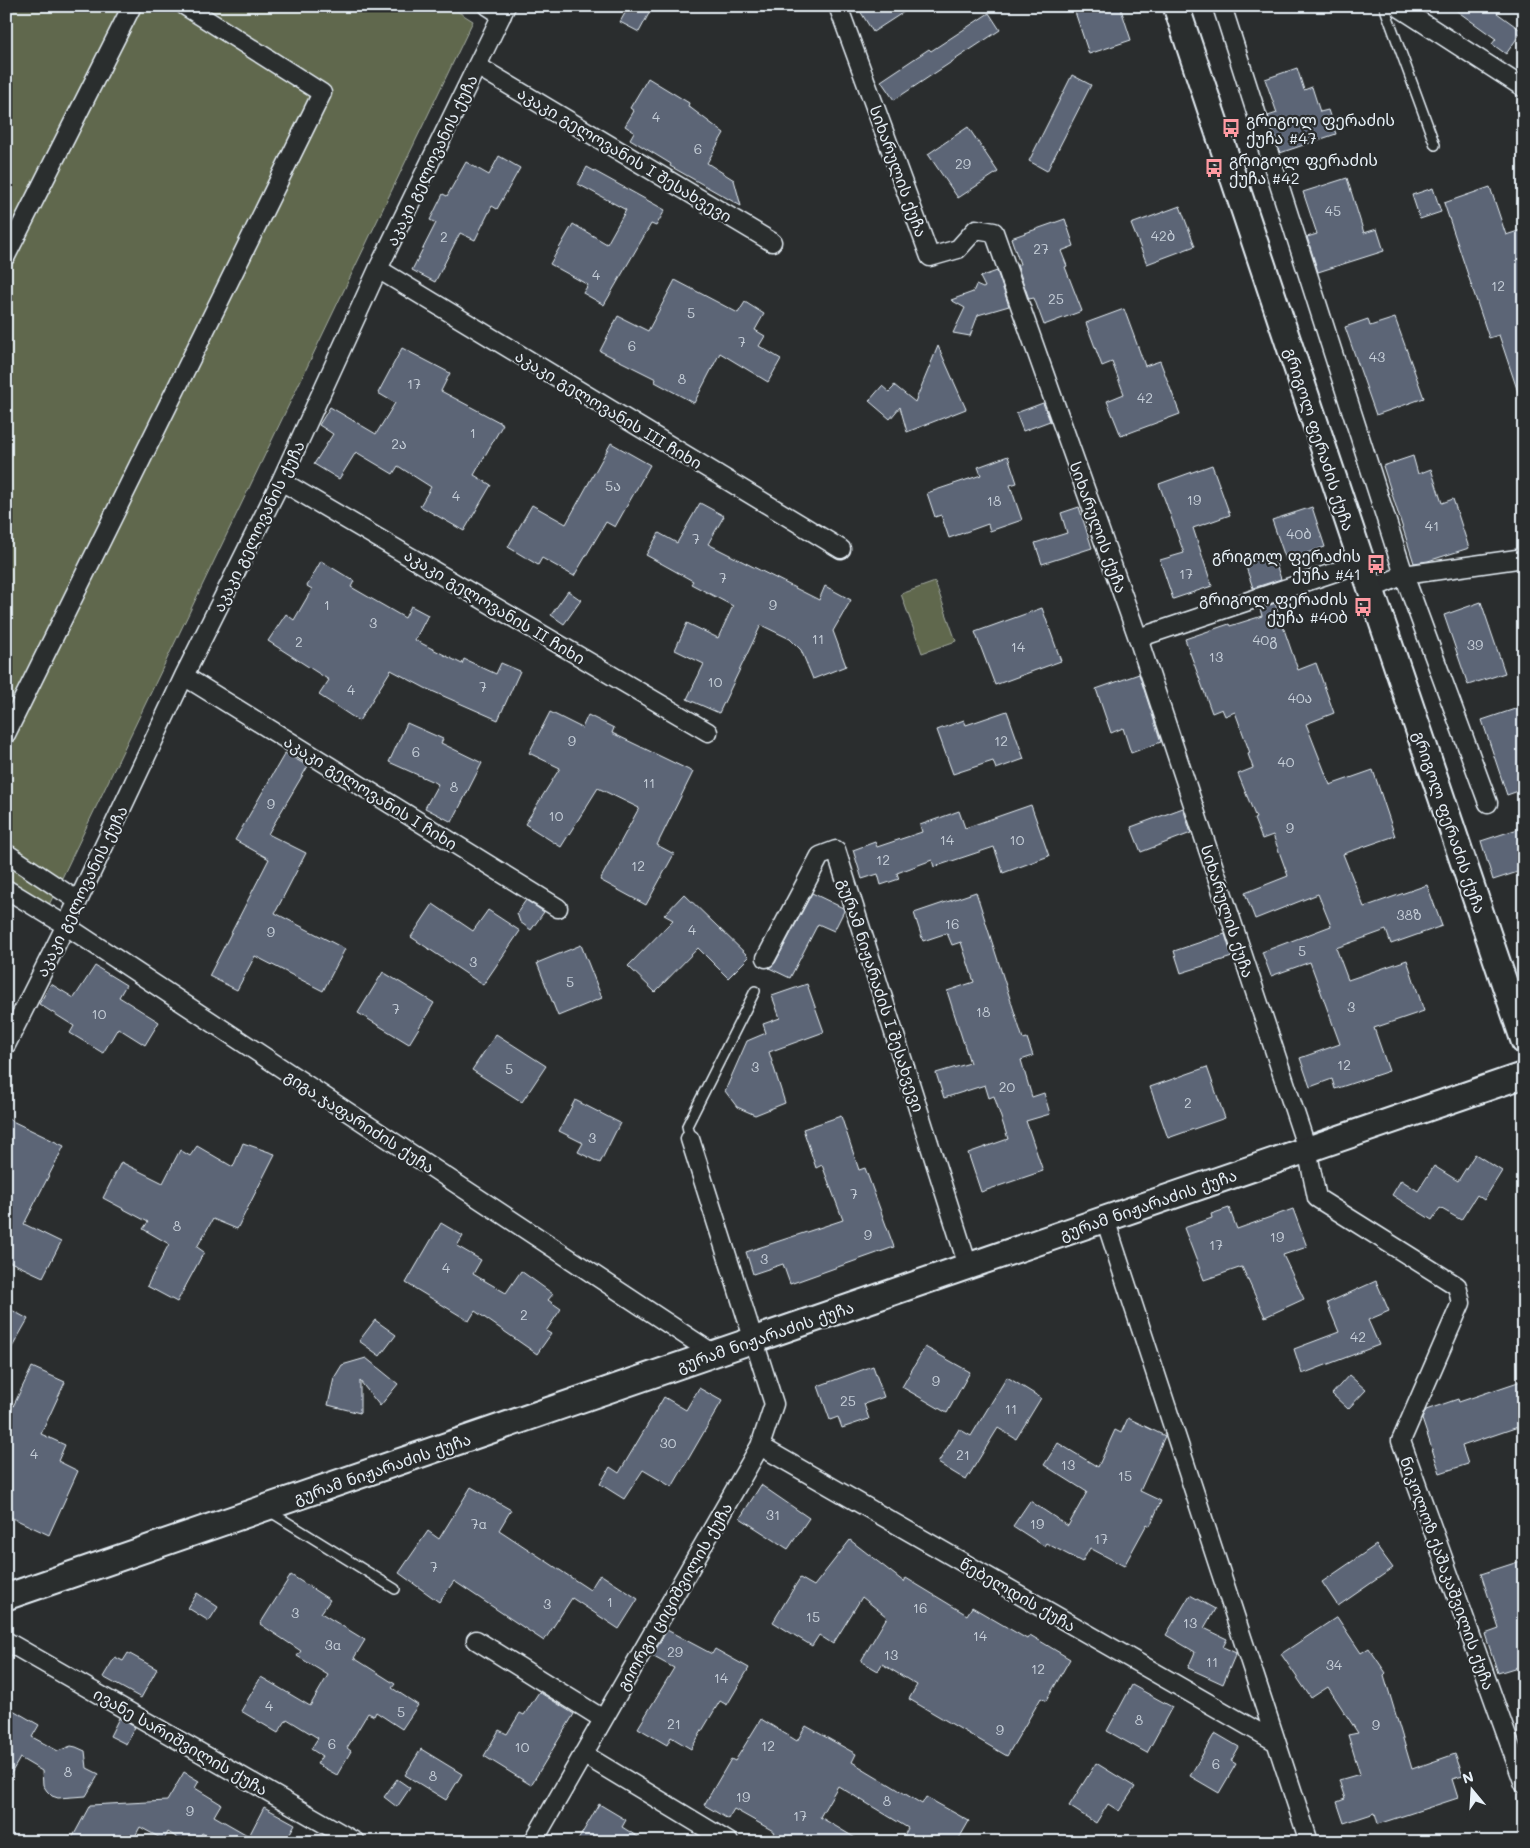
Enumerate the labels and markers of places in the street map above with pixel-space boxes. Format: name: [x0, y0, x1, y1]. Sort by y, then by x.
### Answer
place label: გრიგოლ ფერაძის ქუჩა #47: [1246, 109, 1395, 148]
bus stop icon: გრიგოლ ფერაძის ქუჩა #47: [1220, 117, 1242, 139]
place label: გრიგოლ ფერაძის ქუჩა #42: [1229, 149, 1378, 188]
bus stop icon: გრიგოლ ფერაძის ქუჩა #42: [1203, 157, 1225, 179]
place label: გრიგოლ ფერაძის ქუჩა #41: [1212, 545, 1361, 584]
bus stop icon: გრიგოლ ფერაძის ქუჩა #41: [1365, 553, 1387, 575]
place label: გრიგოლ ფერაძის ქუჩა #40ბ: [1199, 588, 1348, 627]
bus stop icon: გრიგოლ ფერაძის ქუჩა #40ბ: [1352, 596, 1374, 618]

